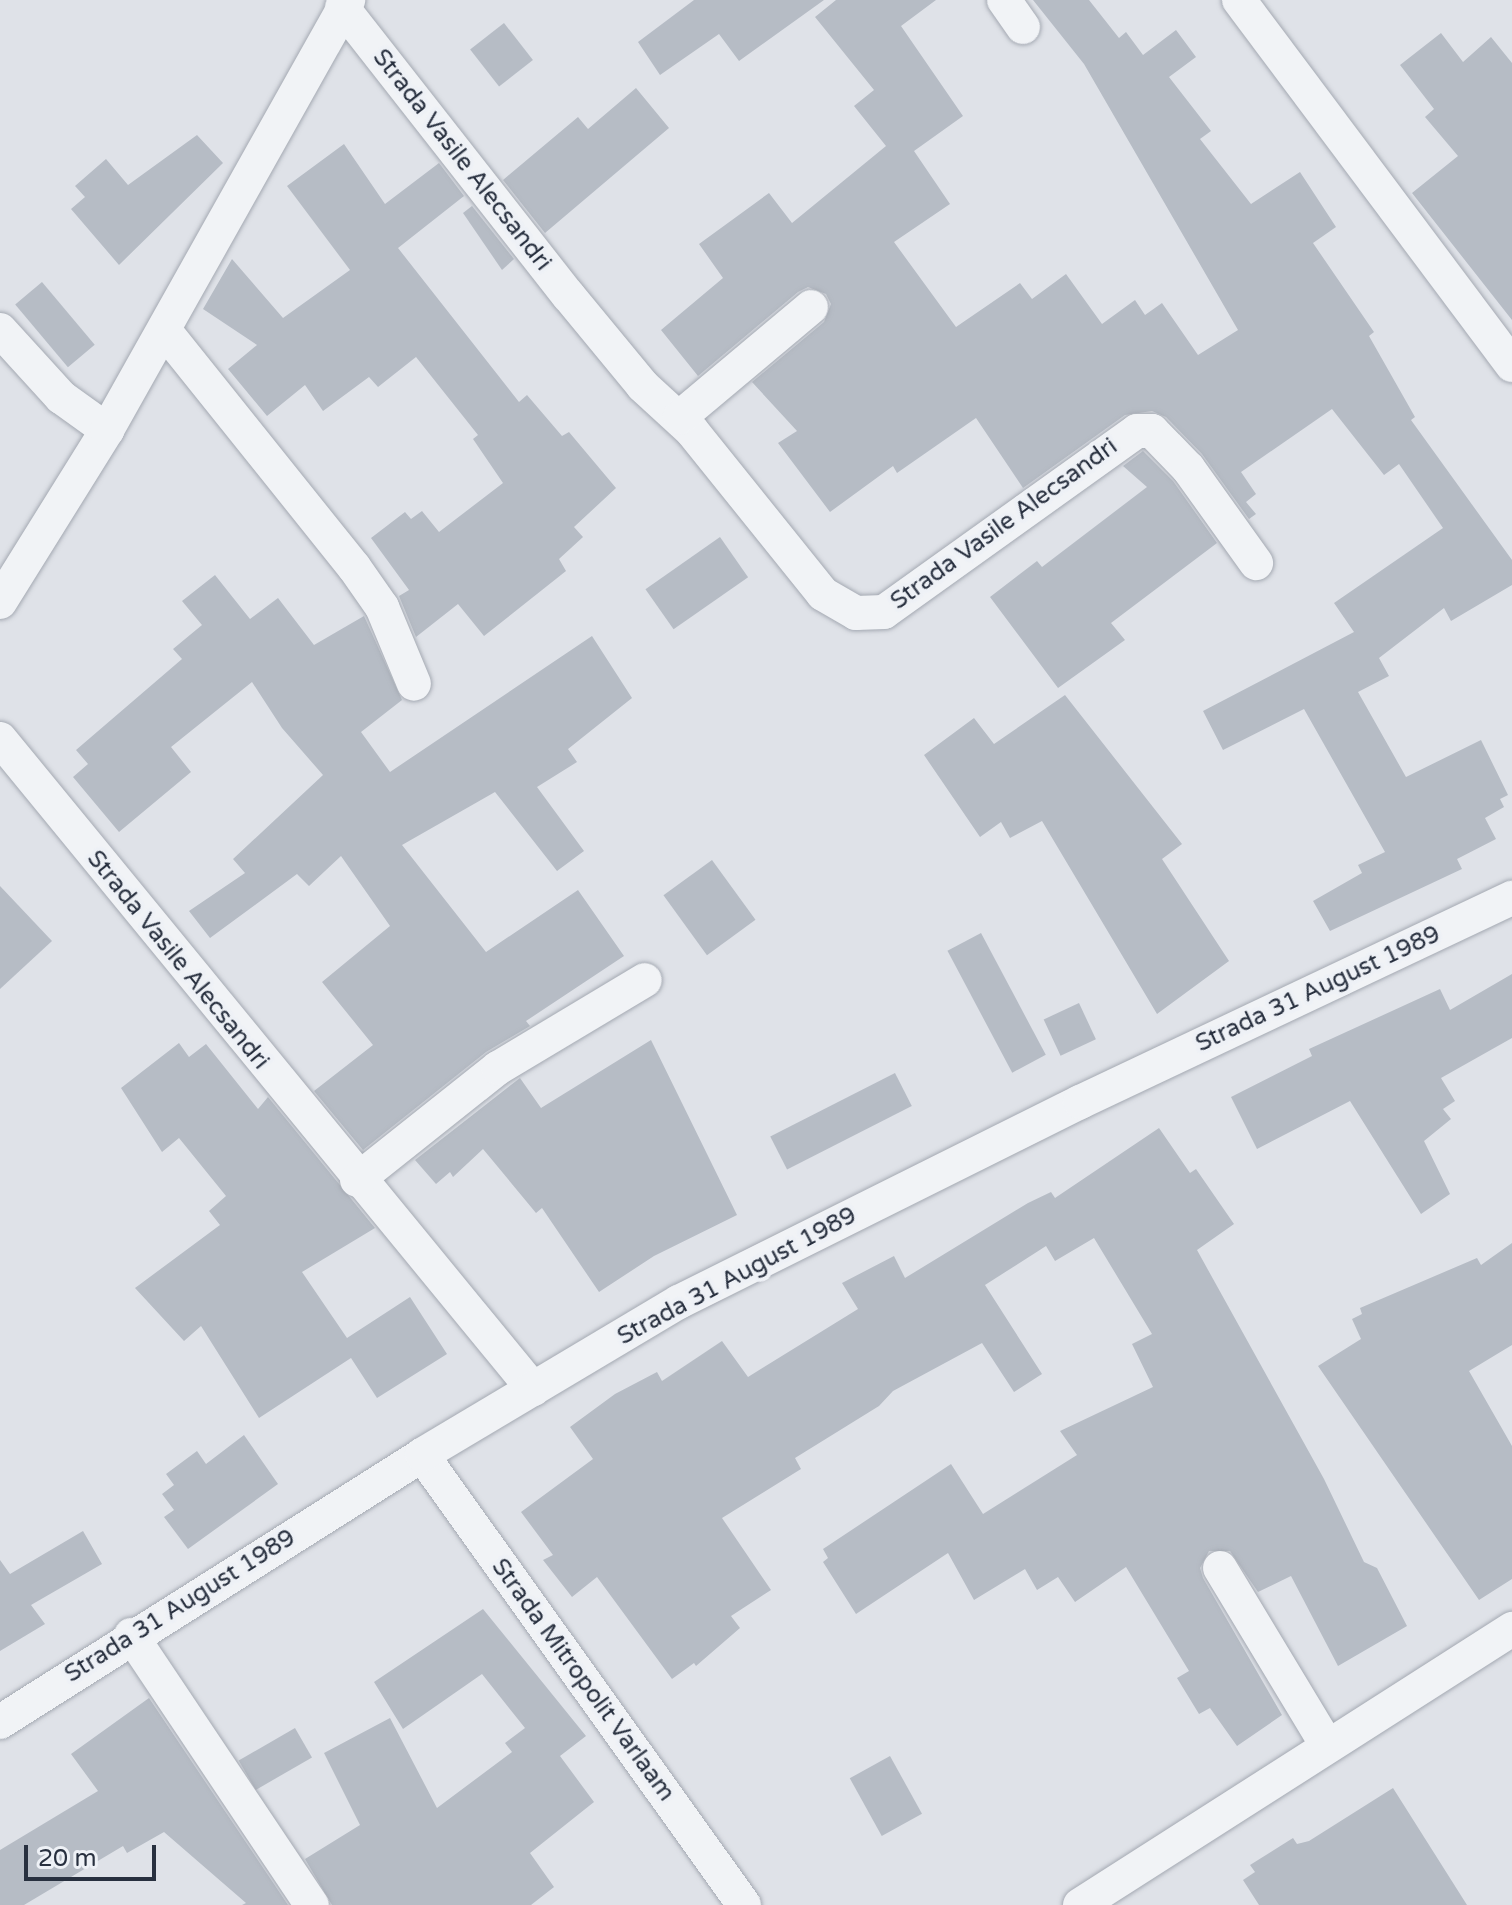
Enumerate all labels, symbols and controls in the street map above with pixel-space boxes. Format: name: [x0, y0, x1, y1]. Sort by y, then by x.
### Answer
street label: Strada Vasile Alecsandri: [367, 44, 557, 276]
street label: Strada Vasile Alecsandri: [885, 432, 1123, 616]
street label: Strada Vasile Alecsandri: [81, 845, 275, 1075]
street label: Strada 31 August 1989: [1191, 920, 1445, 1058]
street label: Strada 31 August 1989: [613, 1201, 861, 1351]
street label: Strada 31 August 1989: [59, 1523, 301, 1689]
street label: Strada Mitropolit Varlaam: [485, 1553, 681, 1807]
scale bar: [28, 1829, 160, 1879]
text: 20 m: [38, 1844, 96, 1873]

